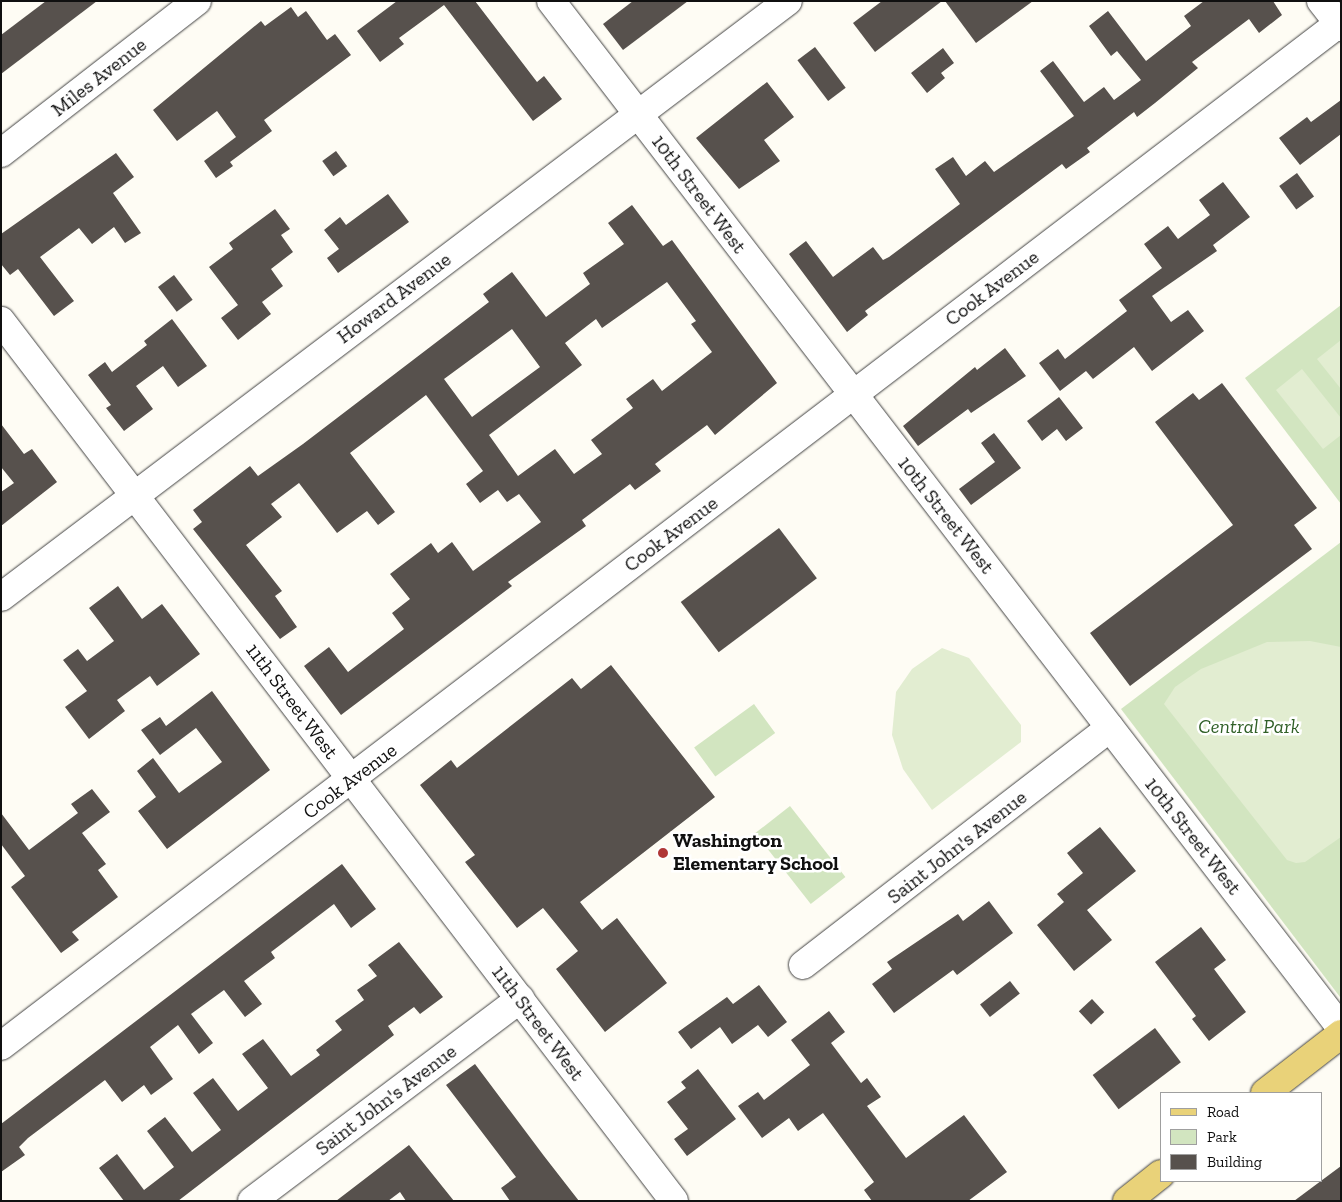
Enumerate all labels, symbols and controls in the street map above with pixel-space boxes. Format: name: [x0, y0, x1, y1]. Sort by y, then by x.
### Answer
street label: Miles Avenue: [46, 32, 152, 122]
street label: 10th Street West: [646, 130, 752, 258]
street label: Cook Avenue: [940, 245, 1044, 331]
street label: Howard Avenue: [332, 247, 456, 349]
street label: 10th Street West: [893, 451, 999, 579]
street label: Cook Avenue: [619, 491, 723, 577]
street label: 11th Street West: [241, 638, 343, 764]
park label: Central Park: [1198, 714, 1300, 738]
street label: Cook Avenue: [298, 738, 402, 824]
street label: 10th Street West: [1140, 772, 1246, 900]
street label: Saint John's Avenue: [882, 785, 1032, 909]
place label: Washington Elementary School: [673, 829, 839, 876]
marker: Washington Elementary School: [657, 847, 669, 859]
street label: 11th Street West: [487, 960, 589, 1086]
street label: Saint John's Avenue: [310, 1039, 462, 1161]
legend: [1160, 1092, 1322, 1182]
text: Road: [1207, 1103, 1239, 1121]
text: Park: [1207, 1128, 1237, 1146]
text: Building: [1207, 1153, 1262, 1171]

